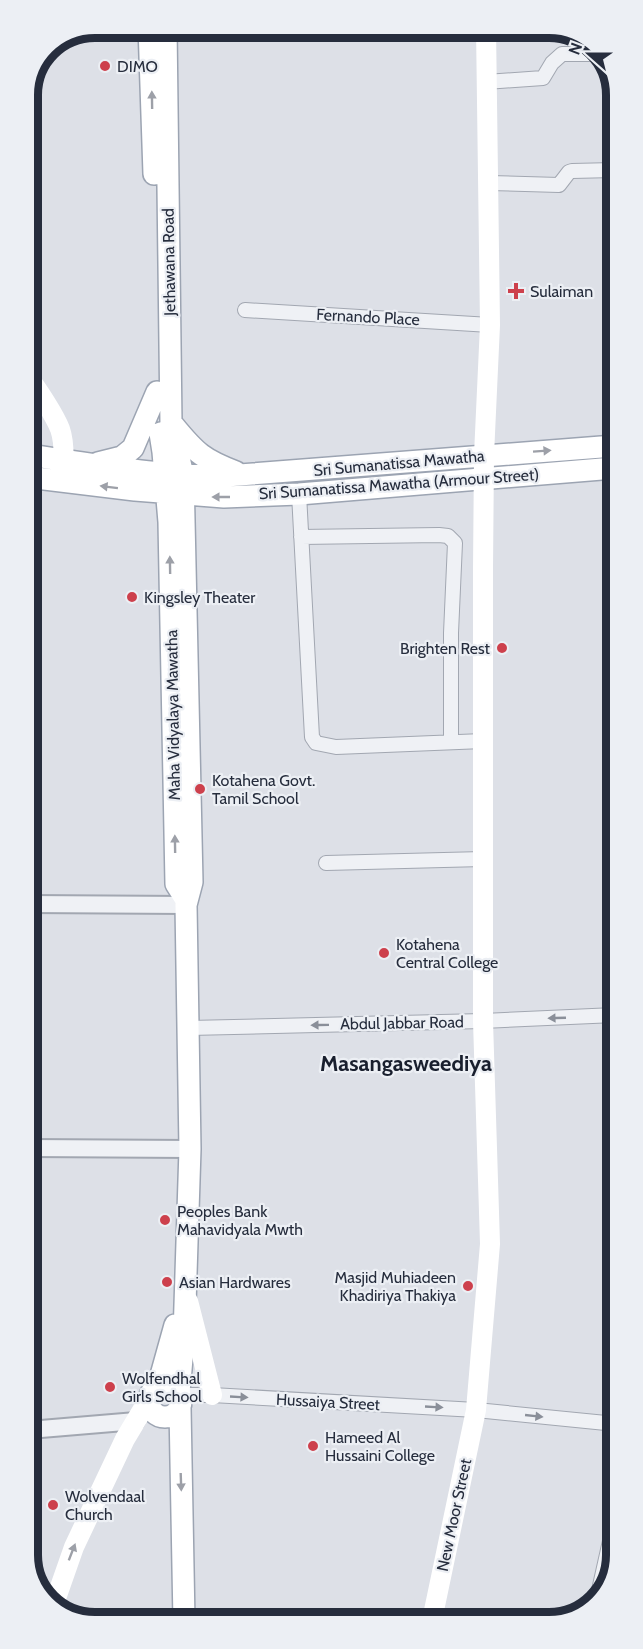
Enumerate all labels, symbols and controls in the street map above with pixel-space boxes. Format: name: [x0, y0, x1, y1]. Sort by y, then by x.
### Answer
north arrow: [559, 24, 619, 84]
text: N: [565, 40, 586, 57]
place label: DIMO: [117, 57, 158, 76]
marker: DIMO: [98, 59, 112, 73]
one-way arrow: [147, 90, 157, 109]
street label: Jethawana Road: [159, 208, 179, 317]
marker: Sulaiman: [507, 282, 525, 300]
place label: Sulaiman: [530, 282, 593, 301]
street label: Fernando Place: [316, 305, 420, 329]
street label: Sri Sumanatissa Mawatha: [313, 446, 486, 480]
one-way arrow: [533, 446, 552, 456]
street label: Sri Sumanatissa Mawatha (Armour Street): [258, 465, 540, 503]
one-way arrow: [99, 482, 118, 492]
one-way arrow: [211, 492, 230, 502]
one-way arrow: [165, 556, 174, 575]
place label: Kingsley Theater: [144, 588, 256, 607]
marker: Kingsley Theater: [125, 590, 139, 604]
street label: Maha Vidyalaya Mawatha: [162, 629, 184, 800]
place label: Brighten Rest: [400, 639, 491, 658]
marker: Brighten Rest: [495, 641, 509, 655]
place label: Kotahena Govt. Tamil School: [212, 771, 315, 808]
marker: Kotahena Govt. Tamil School: [193, 782, 207, 796]
one-way arrow: [170, 835, 180, 854]
place label: Kotahena Central College: [396, 935, 498, 972]
marker: Kotahena Central College: [377, 946, 391, 960]
street label: Abdul Jabbar Road: [340, 1012, 464, 1034]
one-way arrow: [547, 1013, 566, 1022]
one-way arrow: [310, 1020, 329, 1030]
district label: Masangasweediya: [320, 1050, 492, 1077]
place label: Peoples Bank Mahavidyala Mwth: [177, 1202, 303, 1239]
marker: Peoples Bank Mahavidyala Mwth: [158, 1213, 172, 1227]
place label: Masjid Muhiadeen Khadiriya Thakiya: [334, 1268, 456, 1305]
place label: Asian Hardwares: [179, 1273, 291, 1292]
marker: Asian Hardwares: [160, 1275, 174, 1289]
marker: Masjid Muhiadeen Khadiriya Thakiya: [461, 1279, 475, 1293]
place label: Wolfendhal Girls School: [122, 1369, 202, 1406]
marker: Wolfendhal Girls School: [103, 1380, 117, 1394]
street label: Hussaiya Street: [275, 1390, 381, 1414]
one-way arrow: [230, 1392, 249, 1401]
one-way arrow: [424, 1403, 443, 1412]
one-way arrow: [525, 1411, 544, 1421]
place label: Hameed Al Hussaini College: [325, 1428, 435, 1465]
marker: Hameed Al Hussaini College: [306, 1439, 320, 1453]
street label: New Moor Street: [433, 1456, 475, 1573]
one-way arrow: [177, 1472, 186, 1491]
place label: Wolvendaal Church: [65, 1487, 145, 1524]
marker: Wolvendaal Church: [46, 1498, 60, 1512]
one-way arrow: [68, 1543, 78, 1561]

